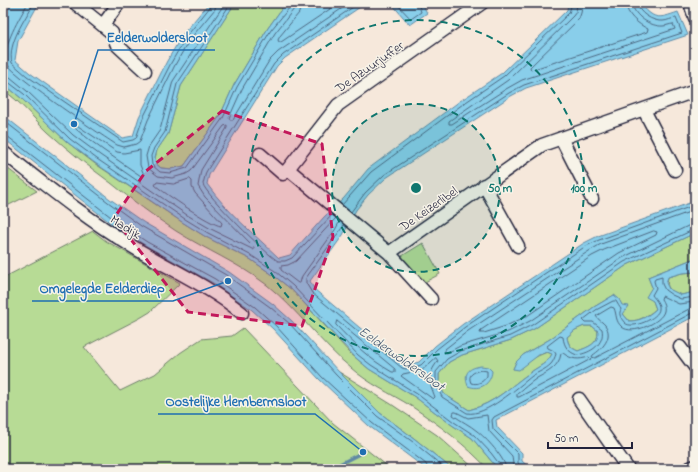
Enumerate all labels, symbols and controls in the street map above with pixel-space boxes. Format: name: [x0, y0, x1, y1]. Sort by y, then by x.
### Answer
callout: Eelderwoldersloot: [98, 24, 215, 50]
text: Eelderwoldersloot: [106, 28, 208, 49]
street label: De Azuurjuffer: [331, 36, 409, 99]
text: 50 m: [488, 180, 513, 198]
text: 100 m: [571, 180, 598, 198]
centre of rings: [409, 181, 423, 195]
street label: De Keizerlibel: [395, 182, 462, 237]
street label: Madijk: [106, 211, 144, 244]
callout: Omgelegde Eelderdiep: [32, 275, 173, 301]
text: Omgelegde Eelderdiep: [39, 279, 165, 302]
water label: Eelderwoldersloot: [354, 322, 450, 398]
callout: Oostelijke Hembermsloot: [158, 388, 315, 414]
text: Oostelijke Hembermsloot: [165, 392, 307, 413]
scale bar: [548, 424, 632, 450]
text: 50 m: [554, 430, 578, 448]

